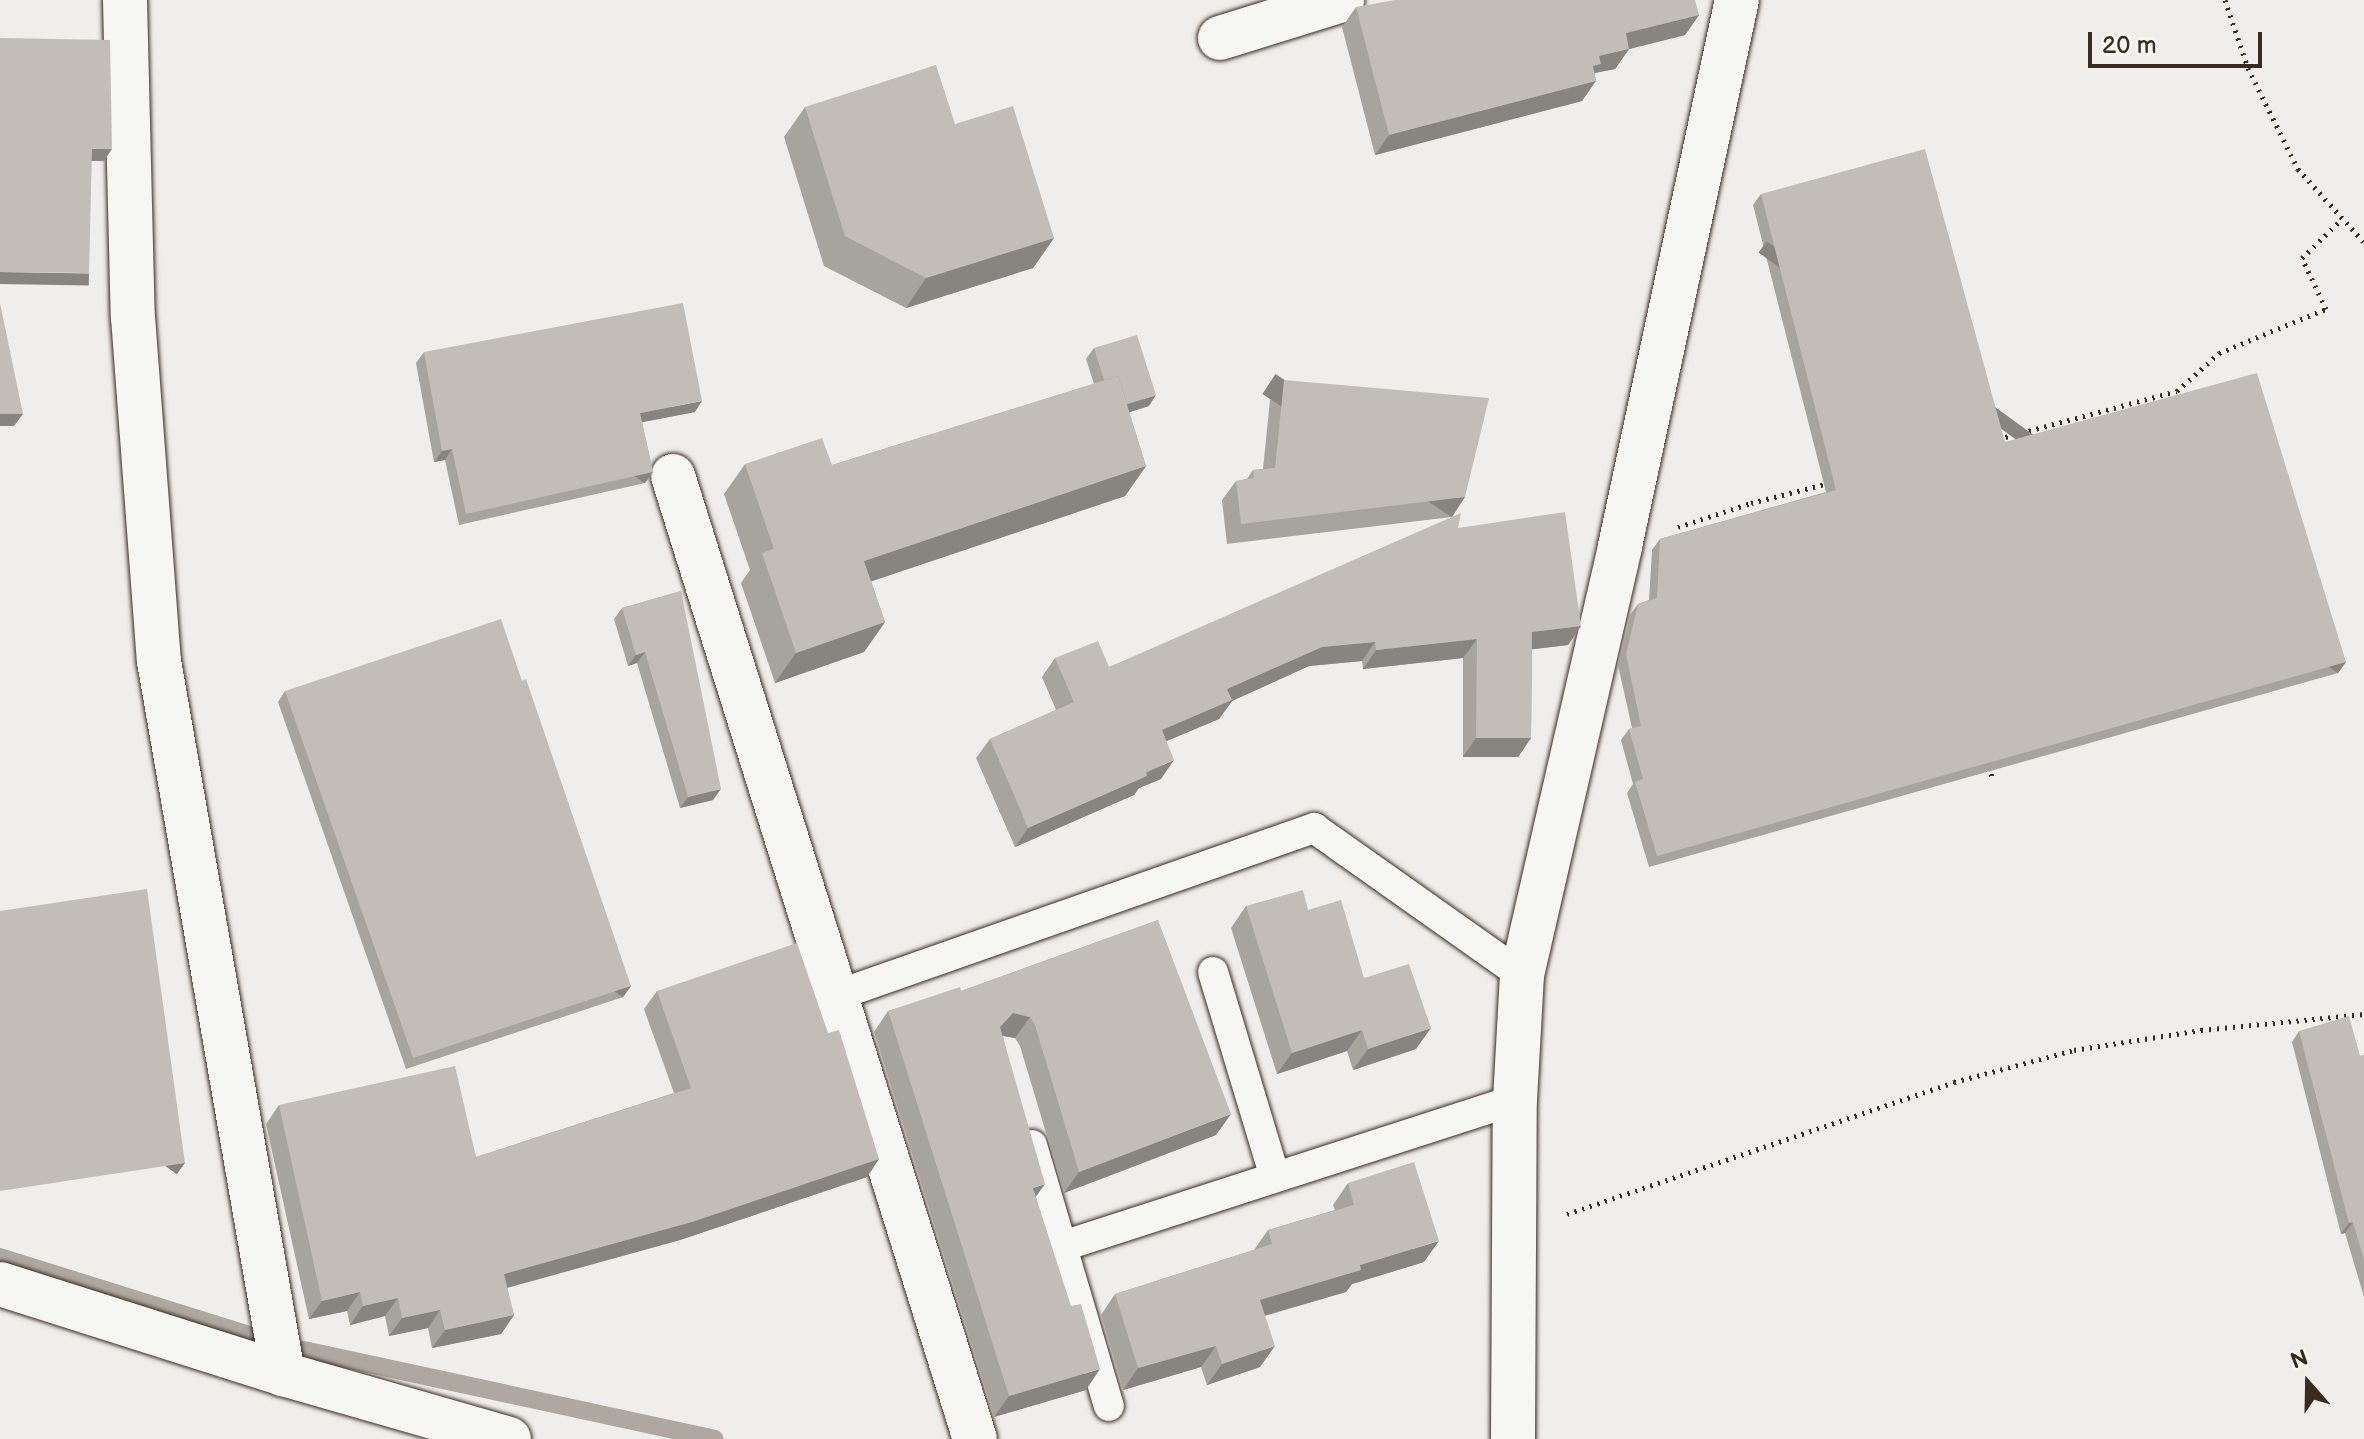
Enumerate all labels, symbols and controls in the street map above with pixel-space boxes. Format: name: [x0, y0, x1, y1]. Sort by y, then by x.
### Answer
scale bar: [2092, 16, 2266, 66]
text: 20 m: [2102, 31, 2157, 60]
north arrow: [2268, 1343, 2348, 1423]
text: N: [2287, 1344, 2312, 1375]

